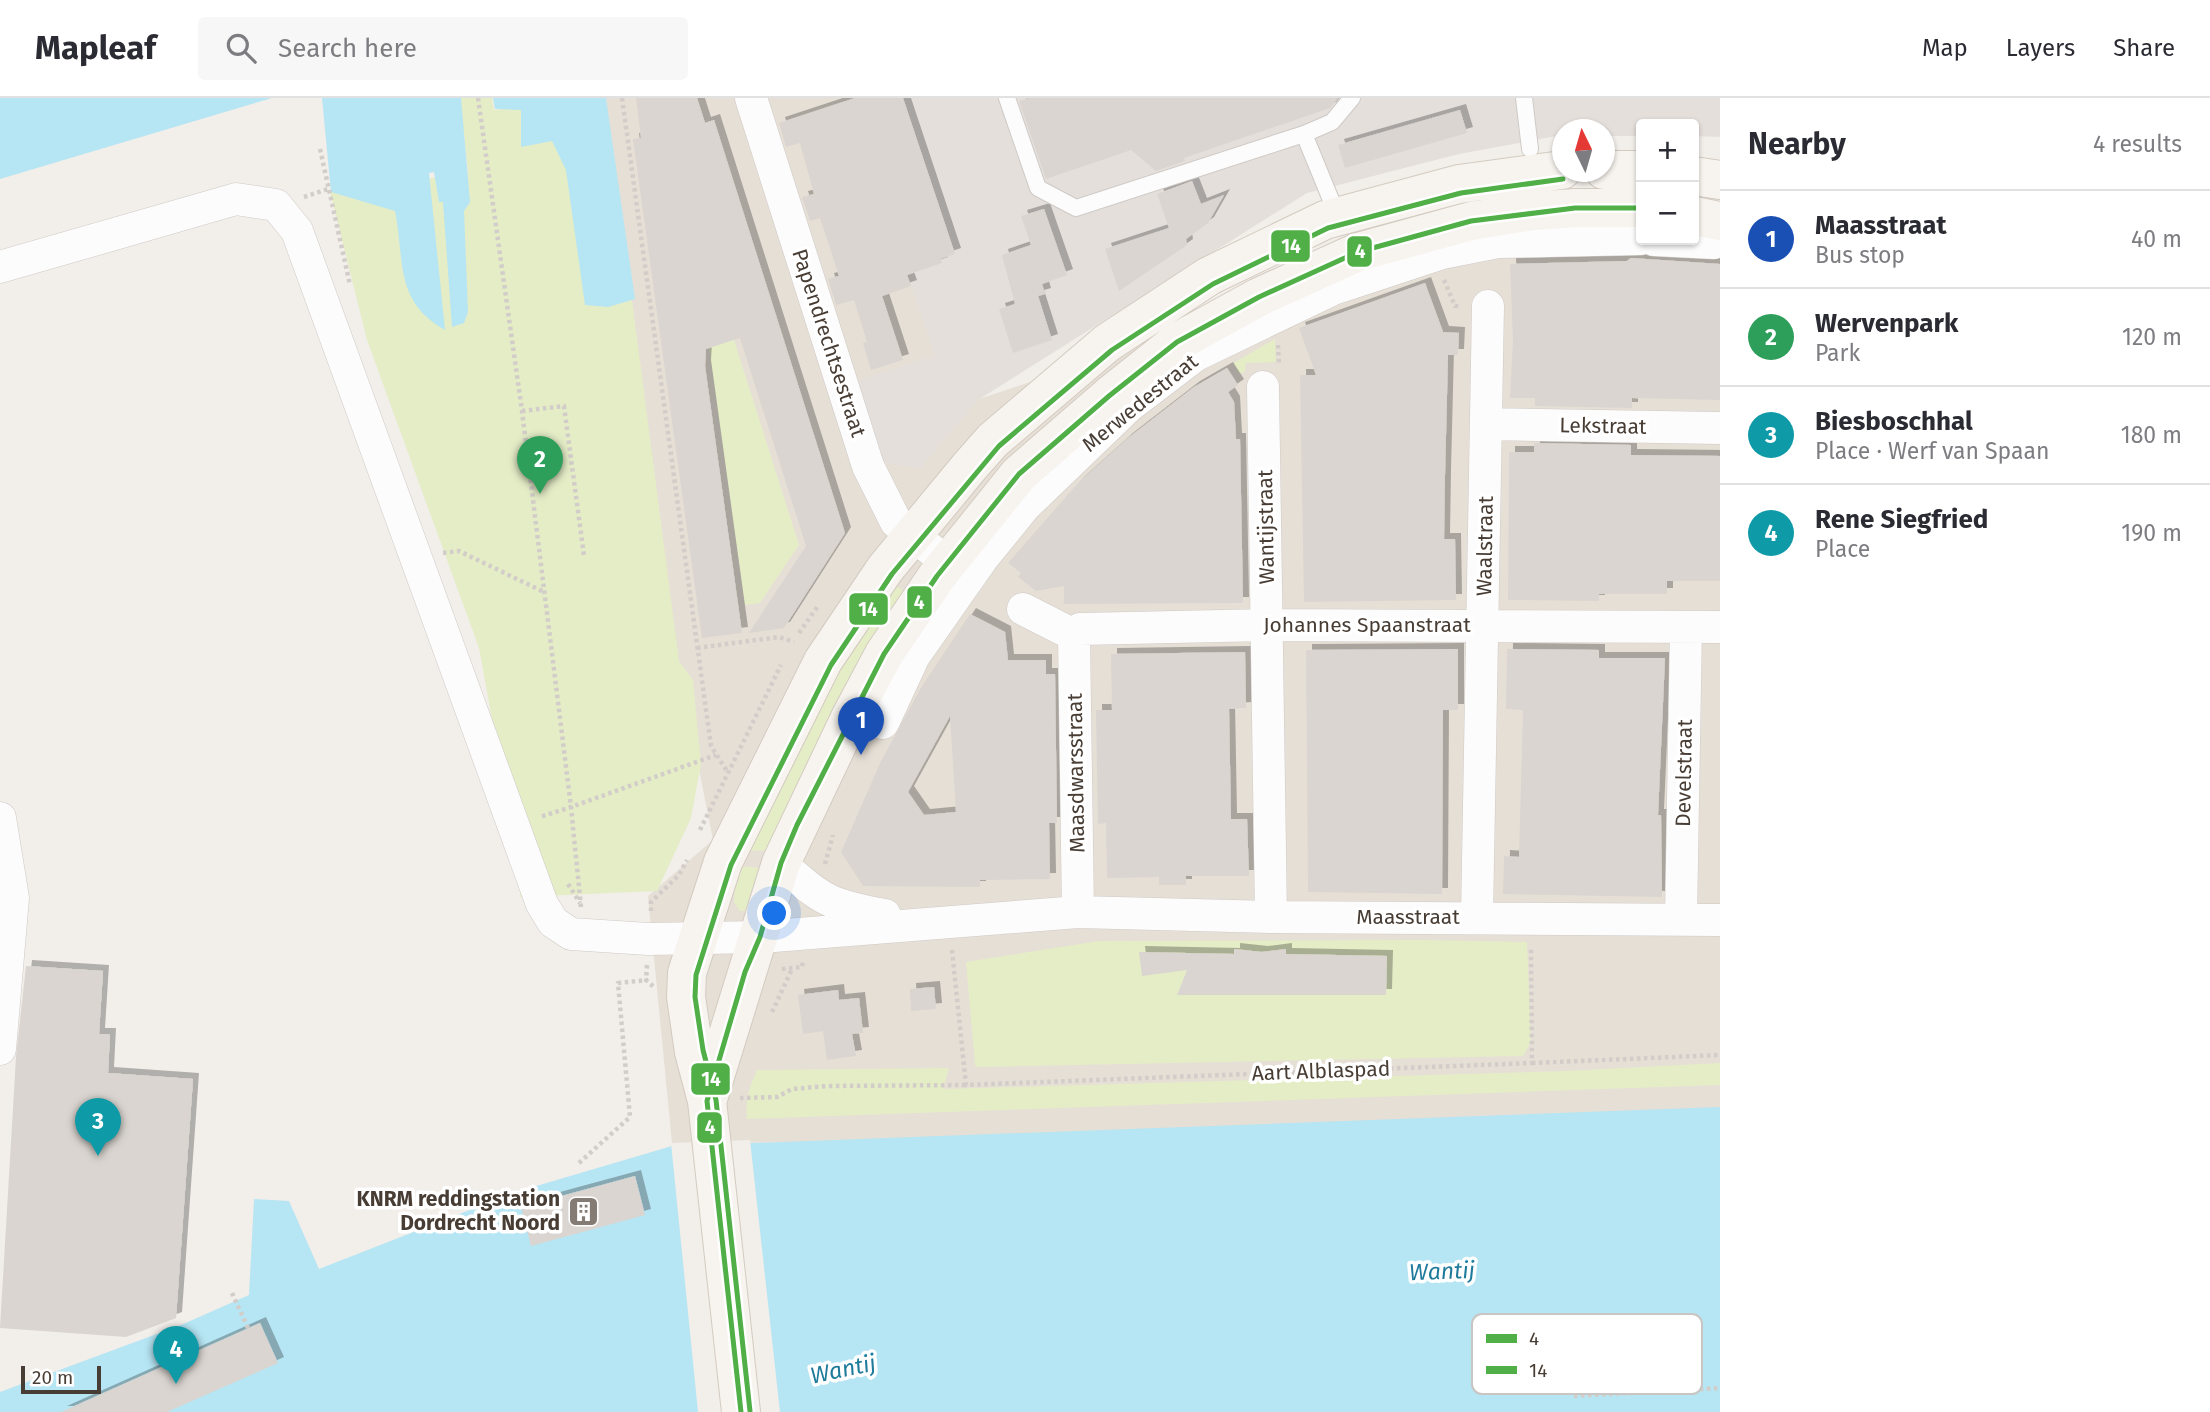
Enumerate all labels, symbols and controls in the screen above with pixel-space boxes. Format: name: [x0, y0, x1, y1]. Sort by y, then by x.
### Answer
search box: [198, 17, 688, 80]
text: Mapleaf: [35, 28, 156, 68]
icon: search: [222, 29, 260, 67]
text: Search here: [278, 33, 417, 64]
text: Map: [1922, 34, 1968, 62]
text: Layers: [2006, 34, 2075, 62]
text: Share: [2113, 34, 2175, 62]
north arrow: [1552, 119, 1615, 182]
map controls: [1636, 119, 1699, 245]
button: +: [1636, 119, 1699, 182]
text: Nearby: [1748, 126, 1846, 162]
text: 4 results: [2093, 130, 2182, 158]
button: −: [1636, 182, 1699, 245]
text: Maasstraat: [1815, 210, 1946, 241]
text: 1: [1766, 225, 1776, 253]
text: 40 m: [2131, 225, 2182, 253]
line badge: 14: [1270, 229, 1311, 263]
text: 14: [1281, 235, 1301, 258]
line badge: 4: [1346, 235, 1373, 268]
text: 4: [1355, 240, 1366, 263]
text: Bus stop: [1815, 241, 1905, 269]
street label: Papendrechtsestraat: [786, 246, 872, 441]
text: Wervenpark: [1815, 308, 1958, 339]
text: 2: [1765, 323, 1777, 351]
text: 120 m: [2122, 323, 2182, 351]
text: Park: [1815, 339, 1860, 367]
street label: Merwedestraat: [1077, 348, 1203, 458]
text: Biesboschhal: [1815, 406, 1973, 437]
street label: Lekstraat: [1559, 412, 1647, 440]
text: 3: [1765, 421, 1777, 449]
text: 180 m: [2121, 421, 2182, 449]
pin: 2: [517, 436, 563, 494]
text: Place · Werf van Spaan: [1815, 437, 2049, 465]
street label: Wantijstraat: [1252, 469, 1280, 585]
street label: Waalstraat: [1471, 495, 1499, 596]
text: Rene Siegfried: [1815, 504, 1988, 535]
text: 4: [1765, 519, 1778, 547]
text: 190 m: [2121, 519, 2182, 547]
text: Place: [1815, 535, 1870, 563]
line badge: 4: [906, 585, 933, 619]
text: 4: [914, 591, 925, 614]
line badge: 14: [848, 592, 889, 626]
text: 14: [858, 598, 878, 621]
street label: Johannes Spaanstraat: [1263, 612, 1471, 638]
street label: Maasdwarsstraat: [1062, 692, 1090, 853]
pin: 1: [838, 697, 884, 755]
street label: Develstraat: [1670, 718, 1698, 827]
your location: [757, 896, 791, 930]
street label: Maasstraat: [1356, 904, 1460, 930]
street label: Aart Alblaspad: [1251, 1056, 1391, 1086]
line badge: 14: [690, 1062, 731, 1096]
text: 14: [701, 1068, 721, 1091]
pin: 3: [75, 1098, 121, 1156]
line badge: 4: [696, 1111, 723, 1144]
text: 4: [705, 1116, 716, 1139]
place label: KNRM reddingstation Dordrecht Noord: [356, 1186, 560, 1236]
building icon: KNRM reddingstation Dordrecht Noord: [566, 1194, 600, 1228]
water label: Wantij: [1409, 1256, 1476, 1286]
legend: [1472, 1314, 1702, 1394]
pin: 4: [153, 1326, 199, 1384]
text: 4: [1529, 1327, 1539, 1350]
water label: Wantij: [808, 1348, 879, 1390]
text: 14: [1529, 1359, 1547, 1382]
scale bar: [21, 1363, 102, 1395]
text: 20 m: [32, 1366, 73, 1389]

